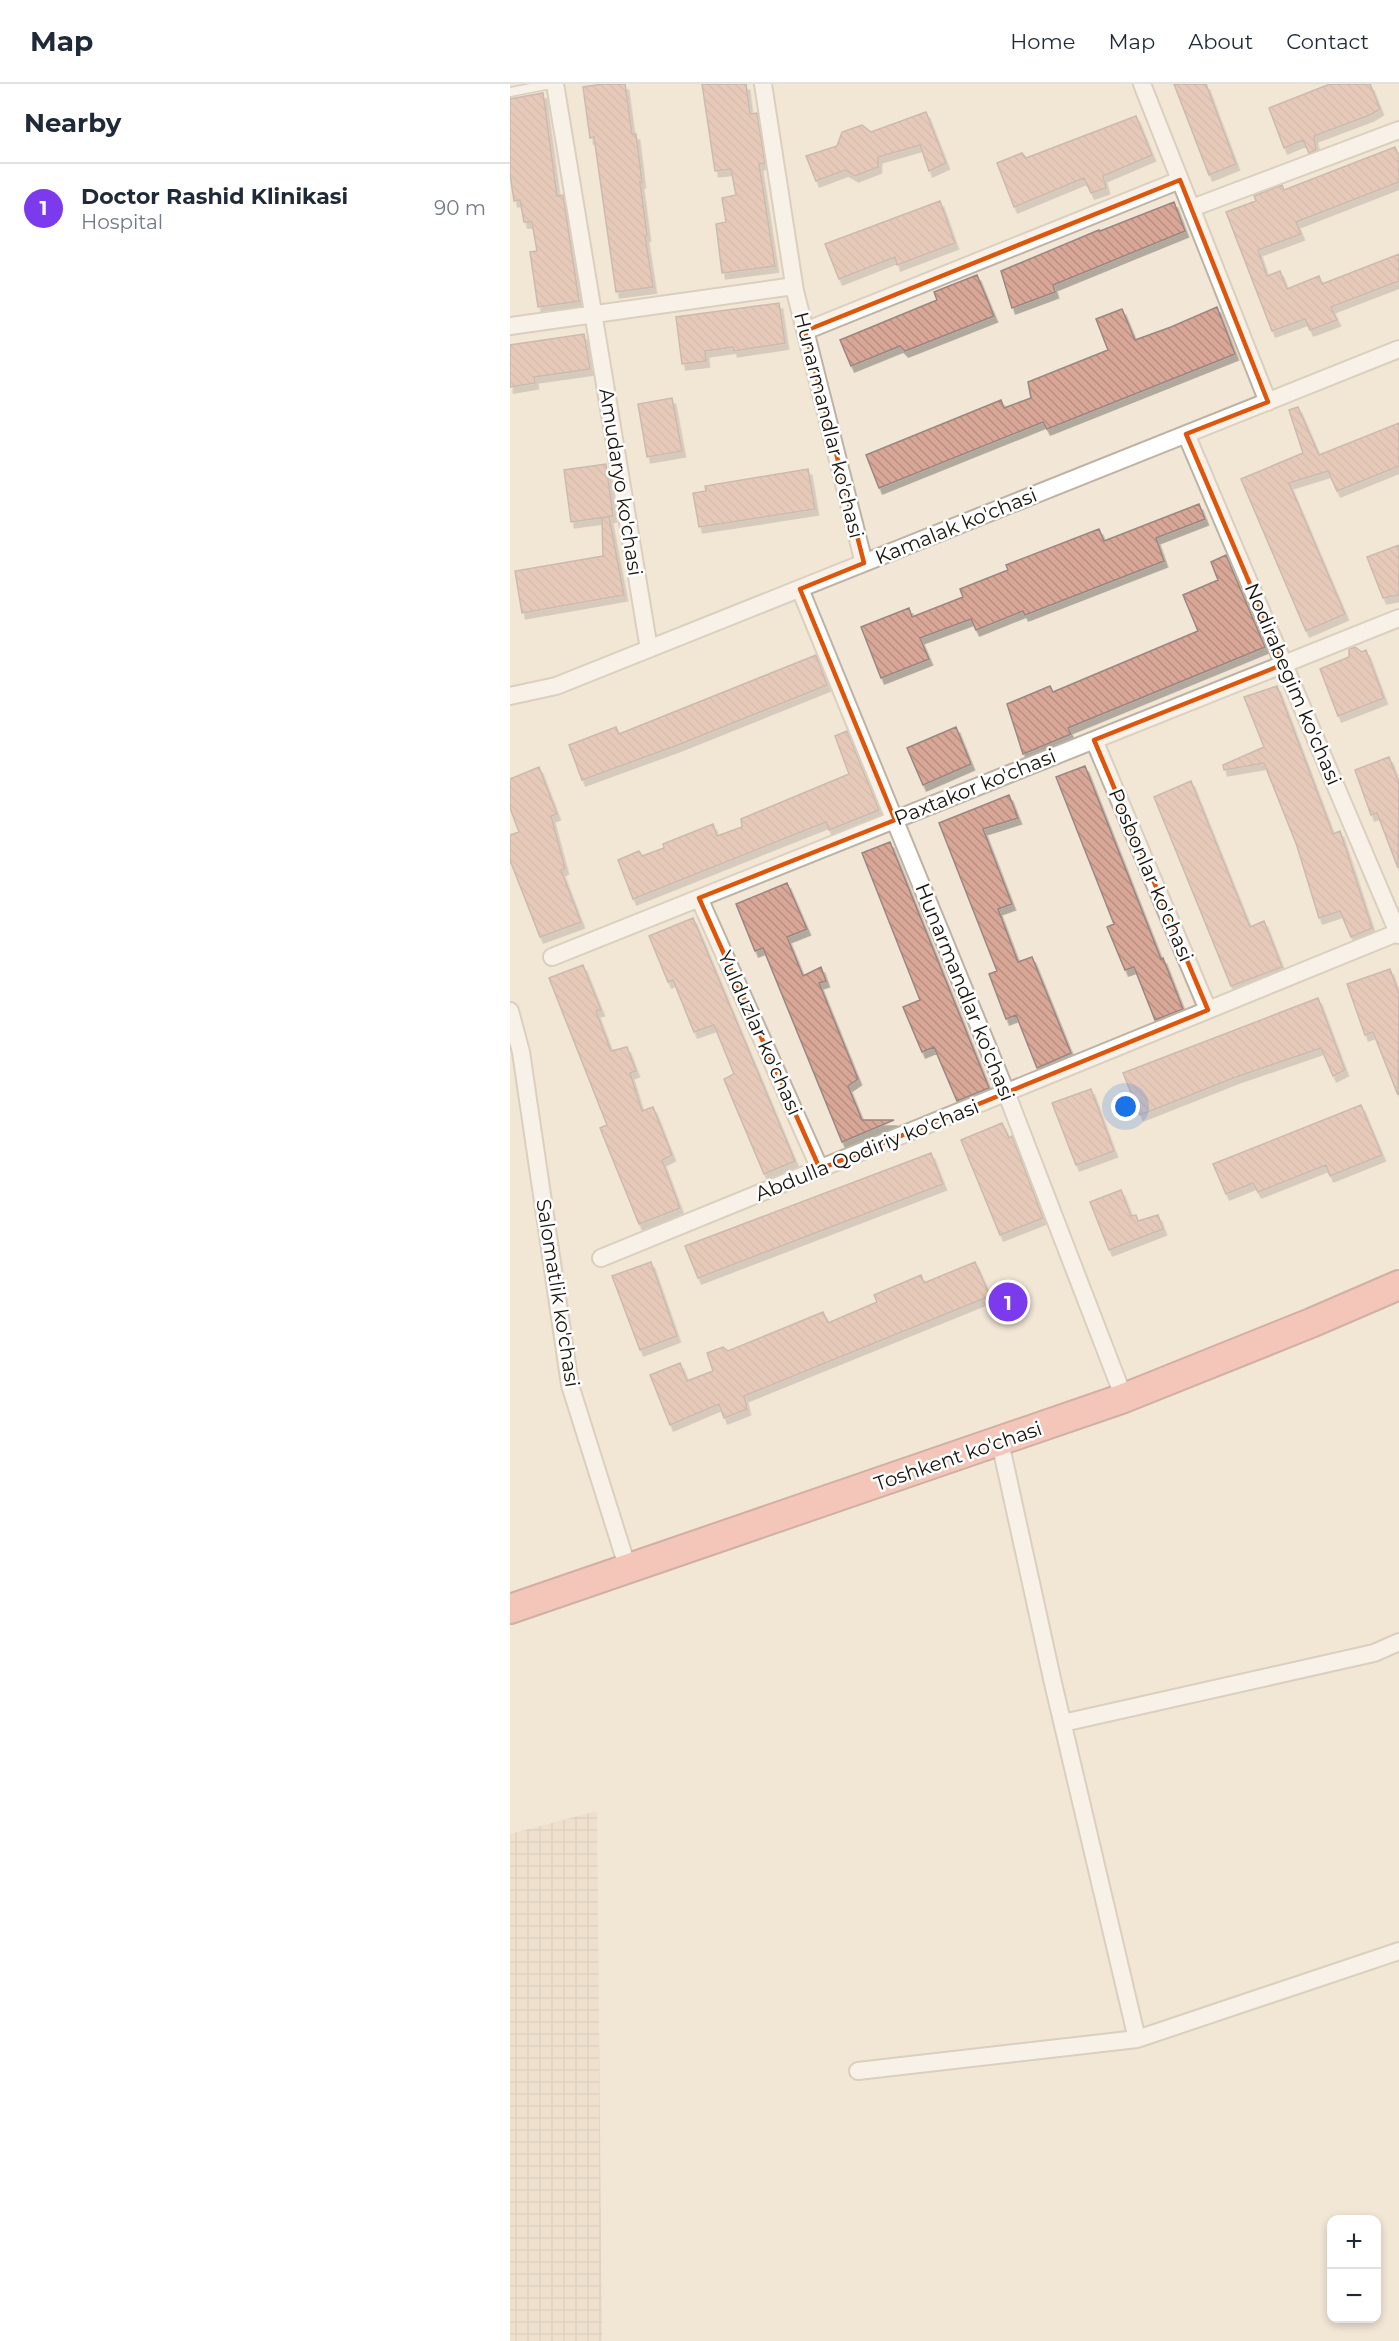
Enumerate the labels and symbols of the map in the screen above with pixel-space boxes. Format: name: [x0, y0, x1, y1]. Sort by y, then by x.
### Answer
street label: Hunarmandlar ko'chasi: [789, 309, 869, 541]
street label: Amudaryo ko'chasi: [594, 386, 648, 578]
street label: Kamalak ko'chasi: [872, 483, 1040, 569]
street label: Nodirabegim ko'chasi: [1240, 579, 1346, 789]
street label: Paxtakor ko'chasi: [891, 744, 1059, 830]
street label: Posbonlar ko'chasi: [1104, 785, 1198, 965]
street label: Hunarmandlar ko'chasi: [910, 880, 1020, 1104]
street label: Yulduzlar ko'chasi: [713, 947, 807, 1119]
your location: [1111, 1092, 1140, 1121]
street label: Abdulla Qodiriy ko'chasi: [752, 1094, 982, 1206]
street label: Salomatlik ko'chasi: [531, 1197, 585, 1389]
pin: 1: [988, 1280, 1028, 1324]
street label: Toshkent ko'chasi: [871, 1416, 1045, 1496]

